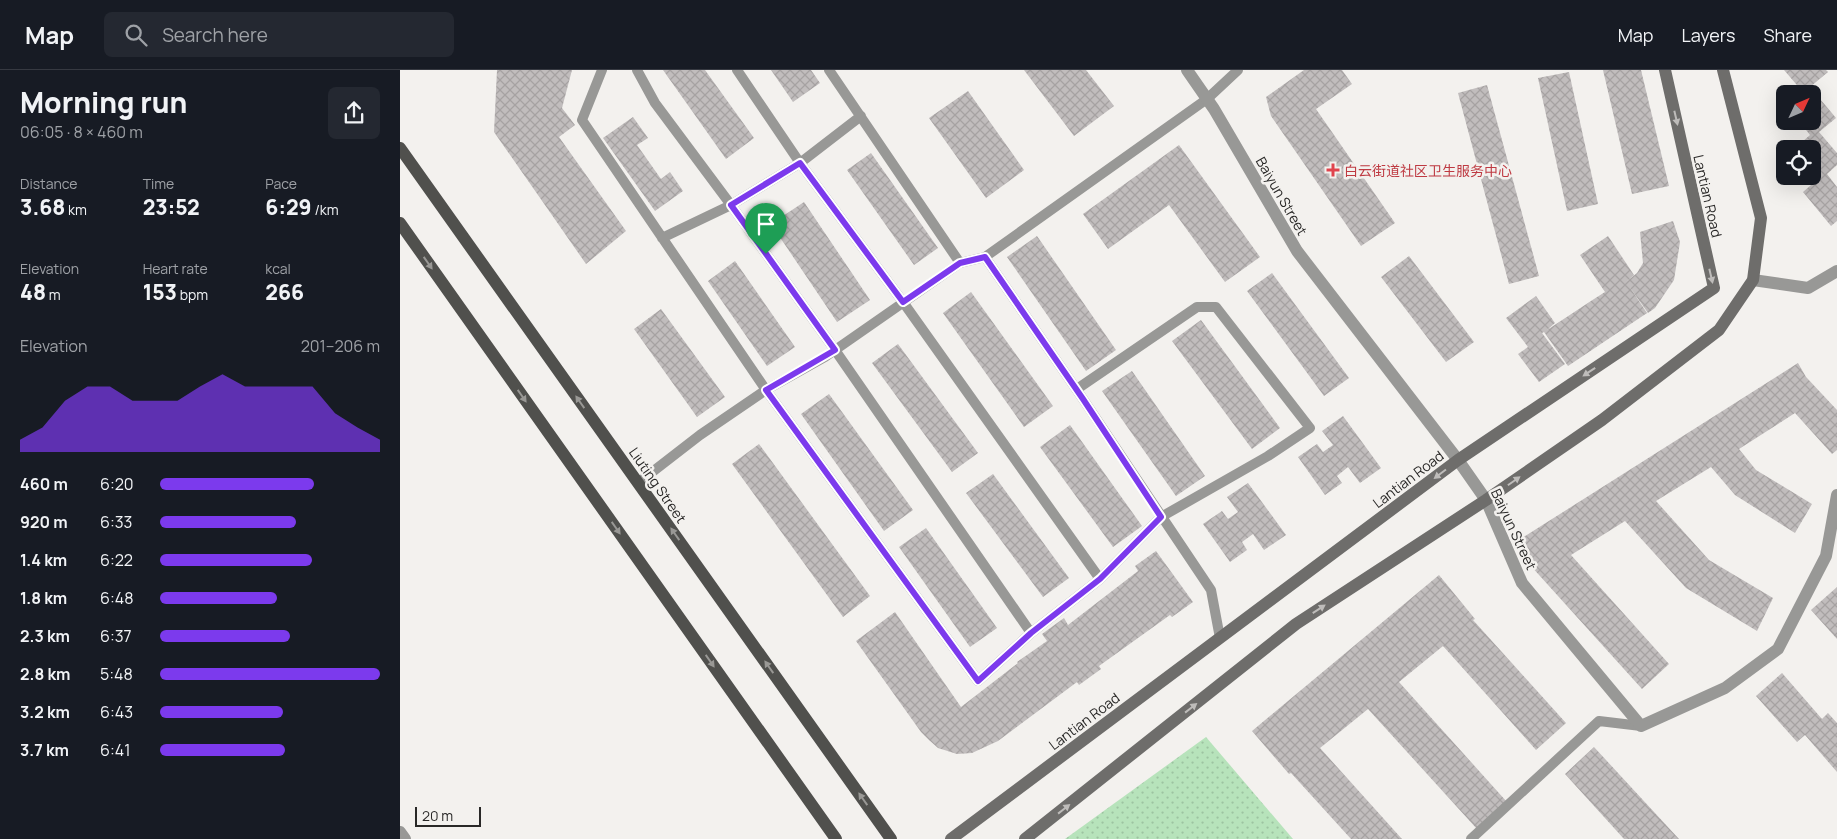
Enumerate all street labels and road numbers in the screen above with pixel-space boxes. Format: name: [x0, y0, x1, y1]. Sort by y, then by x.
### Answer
street label: Baiyun Street: [1252, 153, 1312, 239]
street label: Lantian Road: [1689, 153, 1727, 239]
street label: Liuting Street: [625, 443, 691, 527]
street label: Lantian Road: [1369, 446, 1447, 512]
street label: Baiyun Street: [1487, 485, 1541, 573]
street label: Lantian Road: [1045, 688, 1123, 754]

